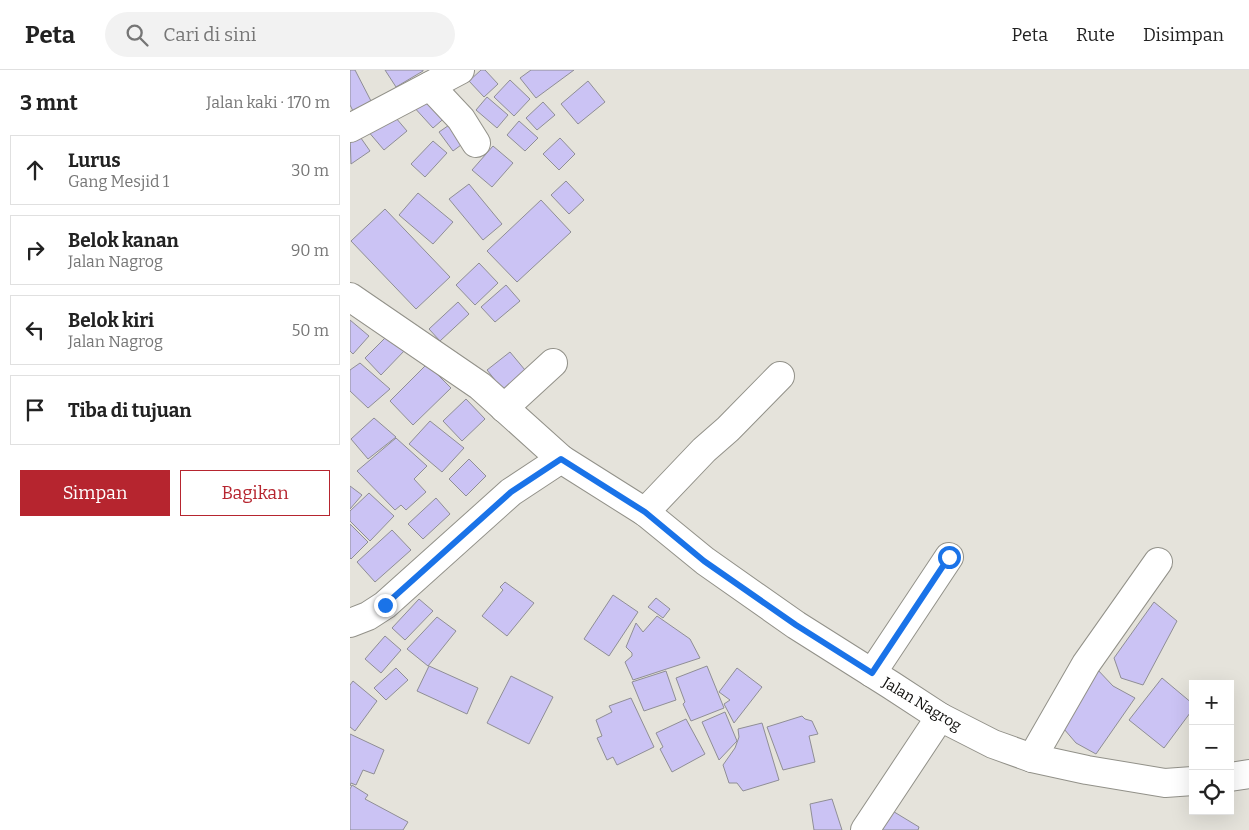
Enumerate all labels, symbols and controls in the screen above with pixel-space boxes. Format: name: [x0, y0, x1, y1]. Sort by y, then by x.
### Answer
search box: [105, 12, 455, 57]
text: Peta: [25, 21, 75, 49]
icon: search: [123, 21, 151, 49]
text: Cari di sini: [163, 23, 256, 46]
text: Peta: [1012, 24, 1048, 46]
text: Rute: [1076, 24, 1115, 46]
text: Disimpan: [1143, 24, 1224, 46]
text: 3 mnt: [20, 90, 78, 116]
text: Jalan kaki · 170 m: [206, 93, 330, 112]
text: Lurus: [68, 149, 121, 172]
icon: ahead: [21, 156, 49, 184]
text: 30 m: [291, 161, 329, 180]
text: Gang Mesjid 1: [68, 172, 169, 191]
text: Belok kanan: [68, 229, 179, 252]
icon: right: [21, 236, 49, 264]
text: 90 m: [291, 241, 329, 260]
text: Jalan Nagrog: [68, 252, 163, 271]
text: Belok kiri: [68, 309, 154, 332]
icon: left: [21, 316, 49, 344]
text: 50 m: [292, 321, 329, 340]
text: Jalan Nagrog: [68, 332, 163, 351]
icon: arrive: [21, 396, 49, 424]
text: Tiba di tujuan: [68, 399, 192, 422]
button: Simpan: [20, 470, 170, 516]
button: Bagikan: [180, 470, 330, 516]
route start: [938, 546, 961, 569]
route end: [374, 594, 397, 617]
street label: Jalan Nagrog: [878, 673, 965, 735]
map controls: [1189, 680, 1234, 815]
button: +: [1189, 680, 1234, 725]
button: −: [1189, 725, 1234, 770]
button: locate: [1189, 770, 1234, 815]

